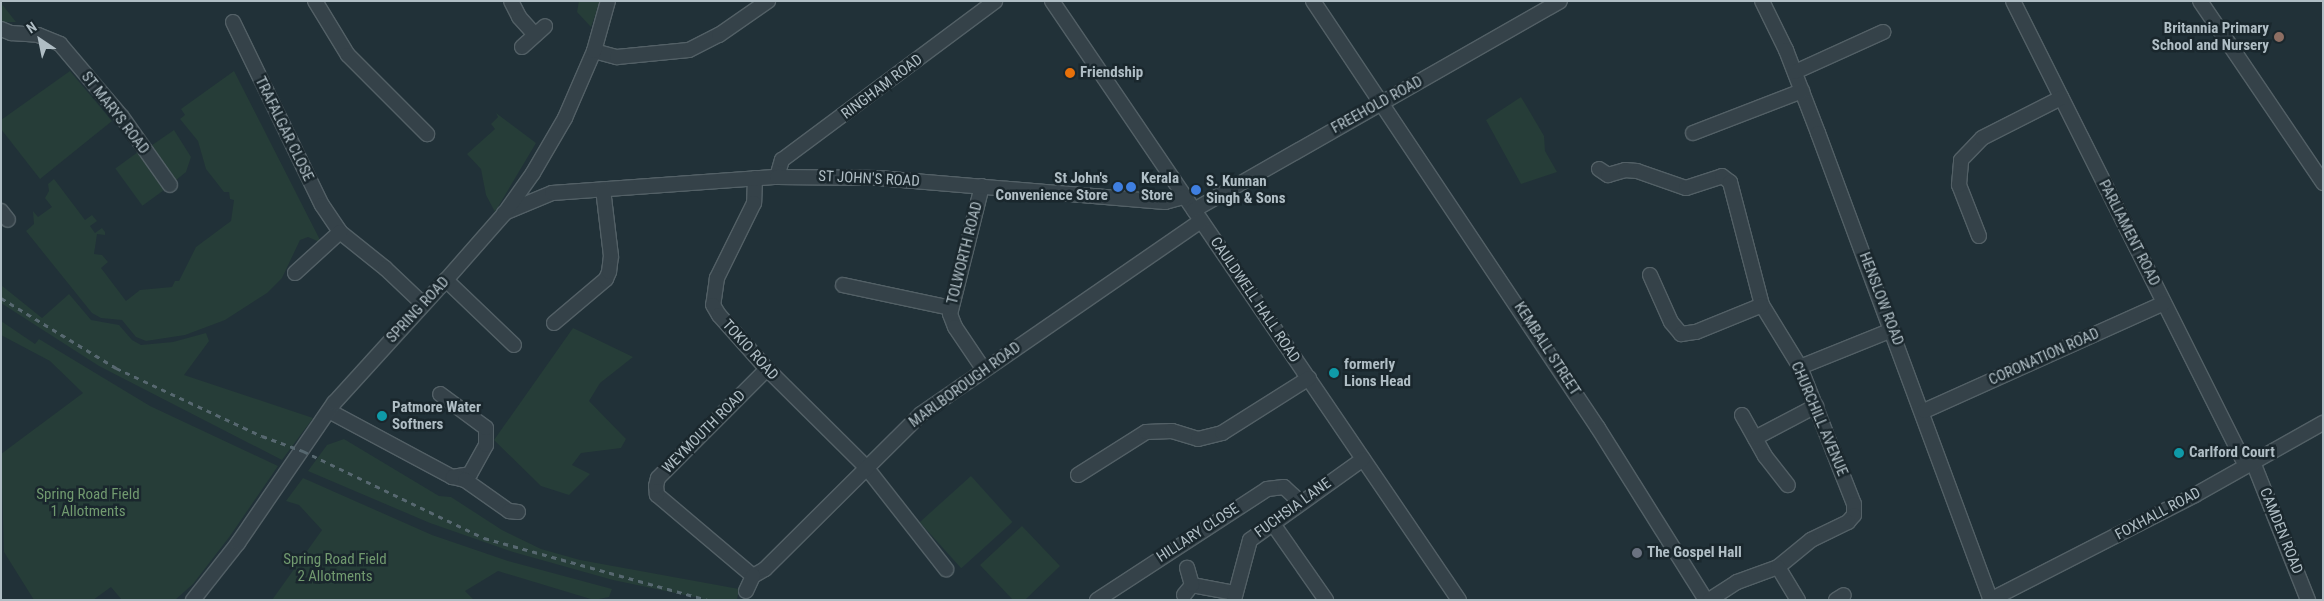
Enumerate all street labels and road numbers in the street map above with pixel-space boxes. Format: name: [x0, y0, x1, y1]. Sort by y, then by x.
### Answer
street label: RINGHAM ROAD: [838, 51, 926, 123]
street label: ST MARYS ROAD: [77, 68, 153, 158]
street label: FREEHOLD ROAD: [1328, 73, 1426, 137]
street label: TRAFALGAR CLOSE: [251, 74, 317, 184]
street label: ST JOHN'S ROAD: [818, 167, 920, 191]
street label: PARLIAMENT ROAD: [2094, 177, 2164, 289]
street label: TOLWORTH ROAD: [944, 200, 986, 306]
street label: CAULDWELL HALL ROAD: [1206, 234, 1304, 366]
street label: HENSLOW ROAD: [1855, 250, 1907, 348]
street label: SPRING ROAD: [383, 273, 453, 347]
street label: KEMBALL STREET: [1510, 299, 1584, 399]
street label: TOKIO ROAD: [718, 316, 782, 384]
street label: CORONATION ROAD: [1986, 325, 2102, 389]
street label: MARLBOROUGH ROAD: [906, 338, 1024, 432]
street label: CHURCHILL AVENUE: [1787, 359, 1851, 479]
street label: WEYMOUTH ROAD: [659, 387, 749, 477]
street label: FUCHSIA LANE: [1251, 474, 1335, 542]
street label: FOXHALL ROAD: [2112, 484, 2204, 544]
street label: CAMDEN ROAD: [2256, 485, 2306, 577]
street label: HILLARY CLOSE: [1153, 500, 1243, 566]

